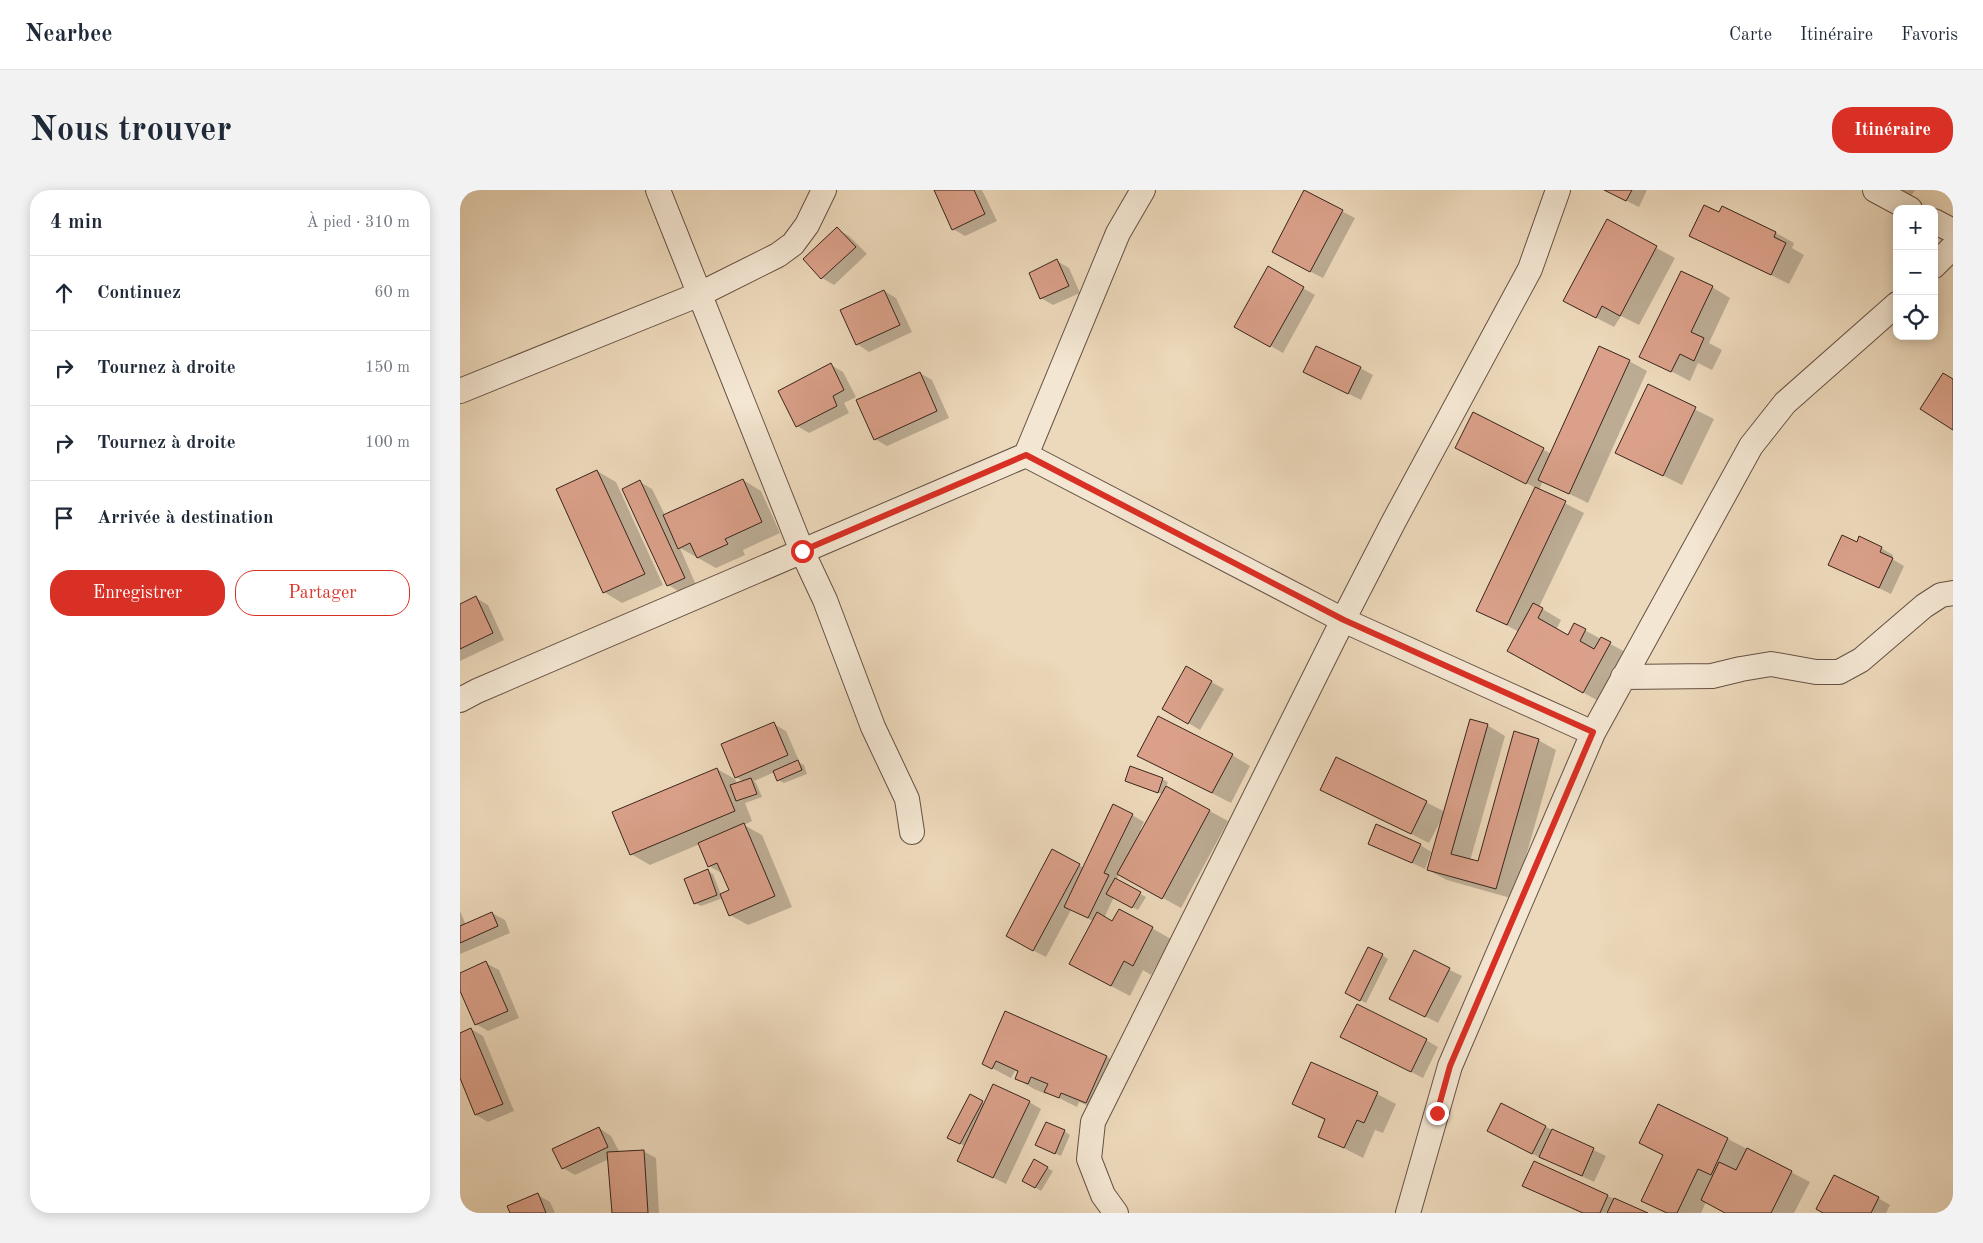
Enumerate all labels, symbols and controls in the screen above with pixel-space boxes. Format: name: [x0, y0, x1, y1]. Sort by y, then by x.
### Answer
text: Nearbee: [25, 23, 113, 47]
text: Carte: [1729, 26, 1772, 44]
text: Itinéraire: [1800, 26, 1873, 44]
text: Favoris: [1901, 26, 1958, 44]
button: Itinéraire: [1832, 107, 1953, 153]
text: Nous trouver: [30, 113, 232, 148]
map controls: [1893, 205, 1938, 340]
button: +: [1893, 205, 1938, 250]
text: 4 min: [50, 212, 103, 233]
text: À pied · 310 m: [307, 215, 410, 231]
button: −: [1893, 250, 1938, 295]
icon: ahead: [50, 279, 78, 307]
text: Continuez: [97, 284, 181, 303]
text: 60 m: [374, 285, 410, 301]
button: locate: [1893, 295, 1938, 340]
icon: right: [50, 354, 78, 382]
text: Tournez à droite: [97, 359, 236, 378]
text: 150 m: [365, 360, 410, 376]
icon: right: [50, 429, 78, 457]
text: Tournez à droite: [97, 434, 236, 453]
text: 100 m: [365, 435, 410, 451]
icon: arrive: [50, 504, 78, 532]
text: Arrivée à destination: [97, 509, 273, 528]
route start: [791, 540, 814, 563]
button: Enregistrer: [50, 570, 225, 616]
button: Partager: [235, 570, 410, 616]
route end: [1426, 1102, 1449, 1125]

